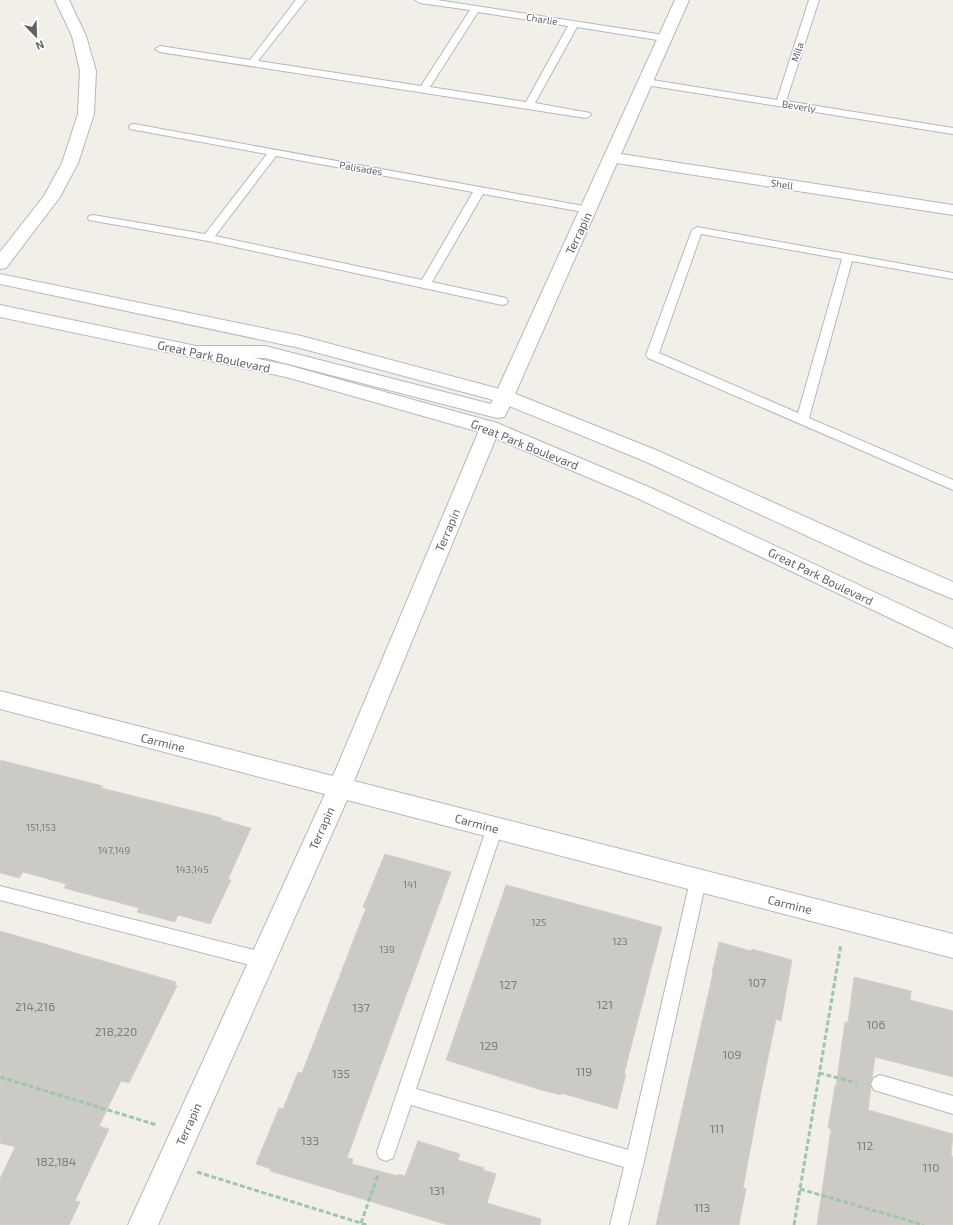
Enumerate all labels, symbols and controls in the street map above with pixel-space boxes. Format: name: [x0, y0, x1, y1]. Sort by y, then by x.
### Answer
street label: Charlie: [525, 11, 559, 27]
north arrow: [16, 16, 56, 56]
text: N: [34, 38, 46, 53]
street label: Mila: [788, 41, 806, 63]
street label: Beverly: [781, 97, 818, 115]
street label: Palisades: [339, 158, 383, 178]
street label: Shell: [770, 176, 794, 192]
street label: Terrapin: [562, 210, 594, 256]
street label: Great Park Boulevard: [156, 337, 272, 375]
street label: Great Park Boulevard: [469, 416, 581, 472]
street label: Terrapin: [432, 506, 462, 554]
street label: Great Park Boulevard: [766, 544, 876, 608]
street label: Carmine: [139, 730, 187, 754]
street label: Terrapin: [305, 804, 337, 851]
street label: Carmine: [453, 810, 501, 836]
house number: 151,153: [26, 821, 56, 833]
house number: 147,149: [98, 844, 131, 856]
house number: 143,145: [175, 863, 209, 875]
house number: 141: [403, 878, 417, 890]
street label: Carmine: [766, 892, 814, 916]
house number: 125: [532, 916, 546, 928]
house number: 123: [612, 935, 628, 947]
house number: 139: [379, 943, 395, 955]
house number: 107: [748, 975, 766, 989]
house number: 127: [499, 977, 517, 991]
house number: 121: [597, 997, 613, 1011]
house number: 214,216: [15, 999, 55, 1013]
house number: 137: [352, 1000, 370, 1014]
house number: 106: [867, 1017, 886, 1031]
house number: 218,220: [95, 1024, 137, 1038]
house number: 129: [480, 1038, 498, 1052]
house number: 109: [723, 1047, 742, 1061]
house number: 119: [576, 1064, 592, 1078]
house number: 135: [332, 1066, 350, 1080]
street label: Terrapin: [172, 1100, 204, 1147]
house number: 111: [710, 1121, 724, 1135]
house number: 133: [301, 1133, 319, 1147]
house number: 112: [857, 1138, 873, 1152]
house number: 182,184: [36, 1154, 76, 1168]
house number: 110: [923, 1160, 939, 1174]
house number: 131: [429, 1183, 445, 1197]
house number: 113: [694, 1200, 710, 1214]

